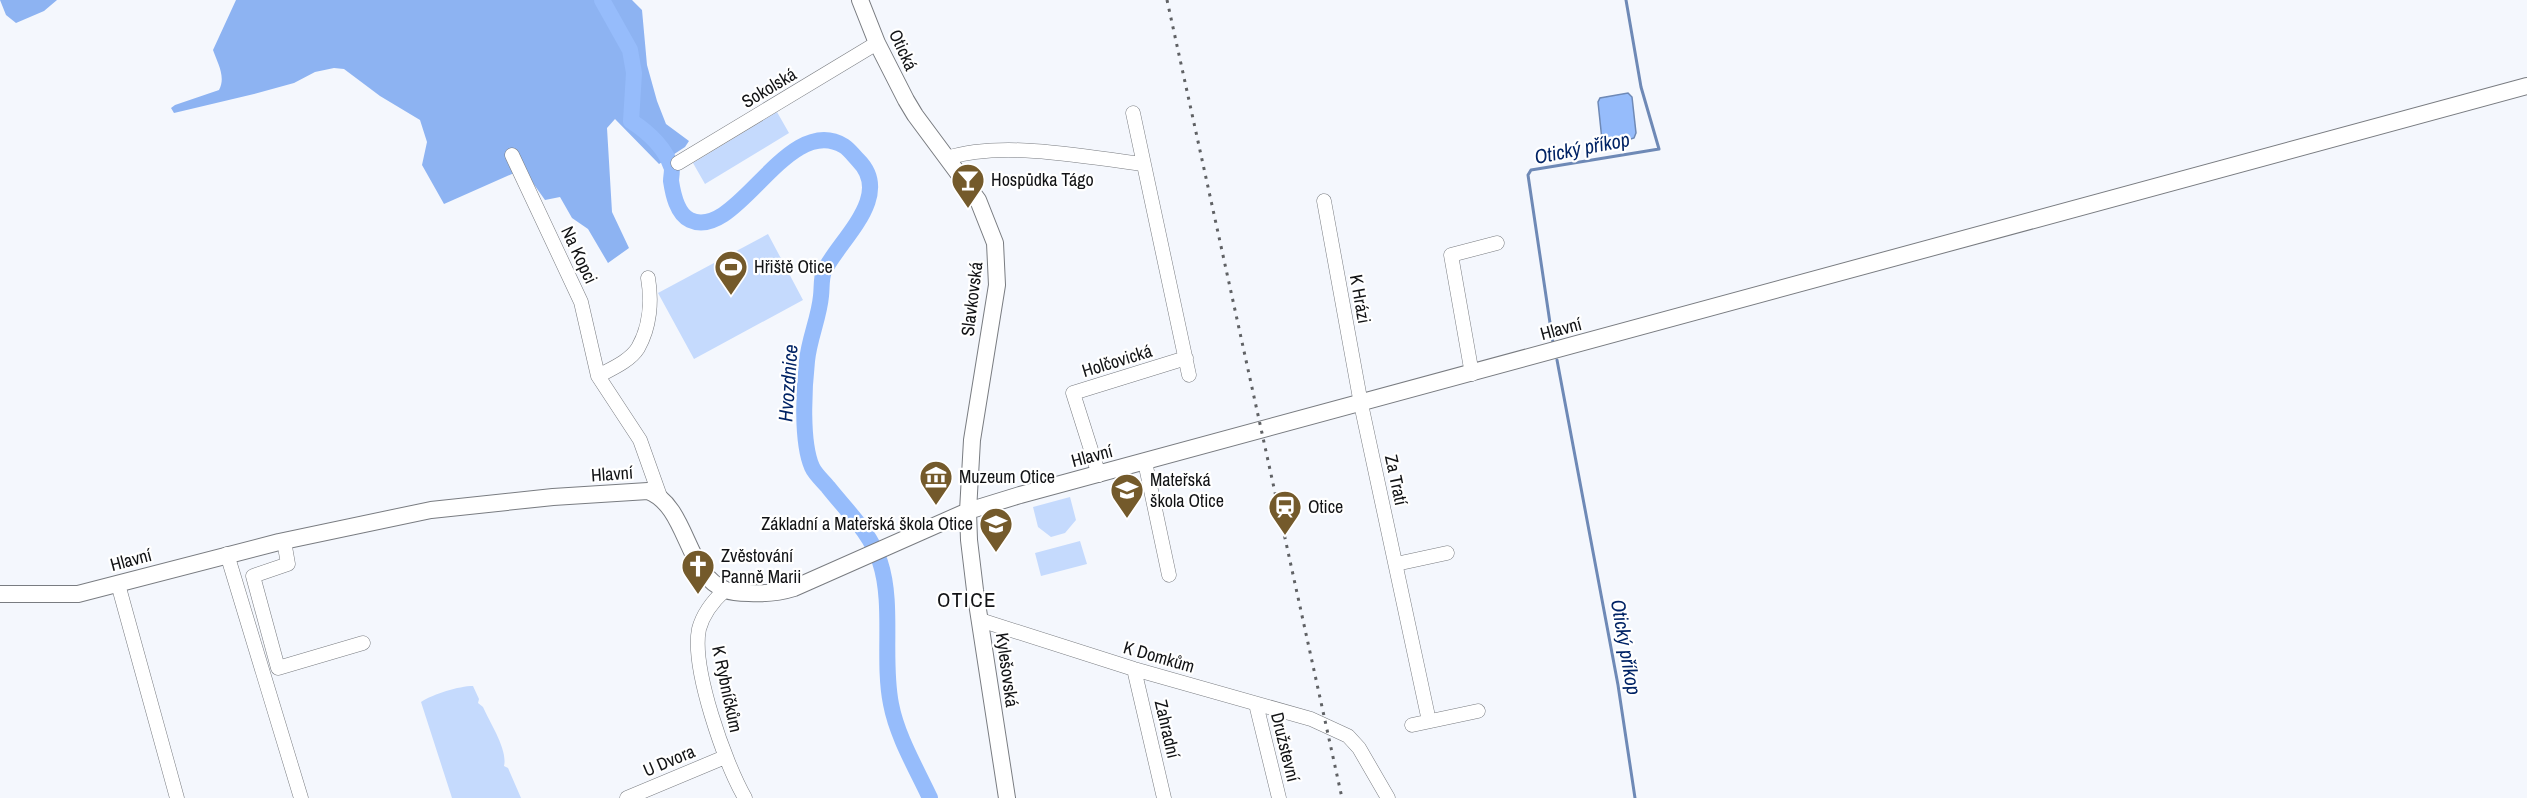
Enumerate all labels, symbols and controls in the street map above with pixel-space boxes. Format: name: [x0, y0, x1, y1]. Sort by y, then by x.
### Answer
street label: Otická: [883, 25, 924, 74]
street label: Sokolská: [737, 61, 801, 114]
water label: Otický příkop: [1532, 125, 1632, 170]
bar icon: Hospůdka Tágo: [950, 162, 986, 209]
place label: Hospůdka Tágo: [991, 167, 1094, 192]
street label: Na Kopci: [555, 222, 604, 288]
sports icon: Hřiště Otice: [713, 249, 749, 296]
place label: Hřiště Otice: [754, 254, 833, 279]
street label: Slavkovská: [955, 260, 988, 338]
street label: K Hrázi: [1344, 273, 1377, 325]
street label: Hlavní: [1537, 311, 1585, 346]
street label: Holčovická: [1079, 338, 1155, 383]
water label: Hvozdnice: [771, 343, 804, 423]
street label: Hlavní: [1068, 438, 1116, 473]
street label: Za Tratí: [1379, 452, 1414, 508]
museum icon: Muzeum Otice: [918, 459, 954, 506]
street label: Hlavní: [590, 460, 635, 487]
place label: Muzeum Otice: [959, 464, 1055, 489]
place label: Mateřská škola Otice: [1150, 467, 1224, 513]
school or university icon: Mateřská škola Otice: [1109, 472, 1145, 519]
station icon: Otice: [1267, 489, 1303, 536]
place label: Otice: [1308, 494, 1343, 519]
school or university icon: Základní a Mateřská škola Otice: [978, 506, 1014, 553]
place label: Základní a Mateřská škola Otice: [761, 511, 973, 536]
street label: Hlavní: [107, 542, 155, 577]
place label: Zvěstování Panně Marii: [721, 543, 801, 589]
church icon: Zvěstování Panně Marii: [680, 548, 716, 595]
district label: OTICE: [937, 585, 997, 614]
water label: Otický příkop: [1605, 597, 1648, 697]
street label: Kylešovská: [990, 631, 1025, 709]
street label: K Domkům: [1121, 634, 1198, 679]
street label: K Rybníčkům: [706, 643, 749, 734]
street label: Zahradní: [1149, 697, 1187, 761]
street label: Družstevní: [1265, 710, 1306, 785]
street label: U Dvora: [639, 738, 699, 783]

